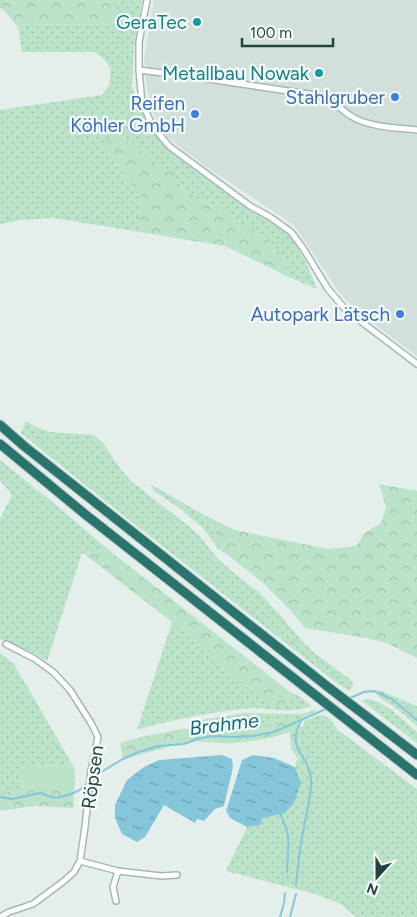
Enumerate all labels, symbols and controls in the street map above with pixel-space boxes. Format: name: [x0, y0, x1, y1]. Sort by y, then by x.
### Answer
place label: GeraTec: [116, 11, 187, 34]
scale bar: [242, 15, 333, 47]
marker: GeraTec: [191, 16, 203, 28]
text: 100 m: [250, 24, 292, 42]
place label: Metallbau Nowak: [162, 62, 310, 85]
marker: Metallbau Nowak: [313, 67, 325, 79]
place label: Stahlgruber: [286, 86, 386, 109]
marker: Stahlgruber: [389, 91, 401, 103]
place label: Reifen Köhler GmbH: [70, 92, 185, 137]
marker: Reifen Köhler GmbH: [189, 108, 201, 120]
place label: Autopark Lätsch: [251, 303, 390, 326]
marker: Autopark Lätsch: [394, 308, 406, 320]
water label: Brahme: [188, 708, 260, 740]
street label: Röpsen: [77, 744, 108, 810]
north arrow: [352, 852, 402, 902]
text: N: [364, 879, 381, 899]

